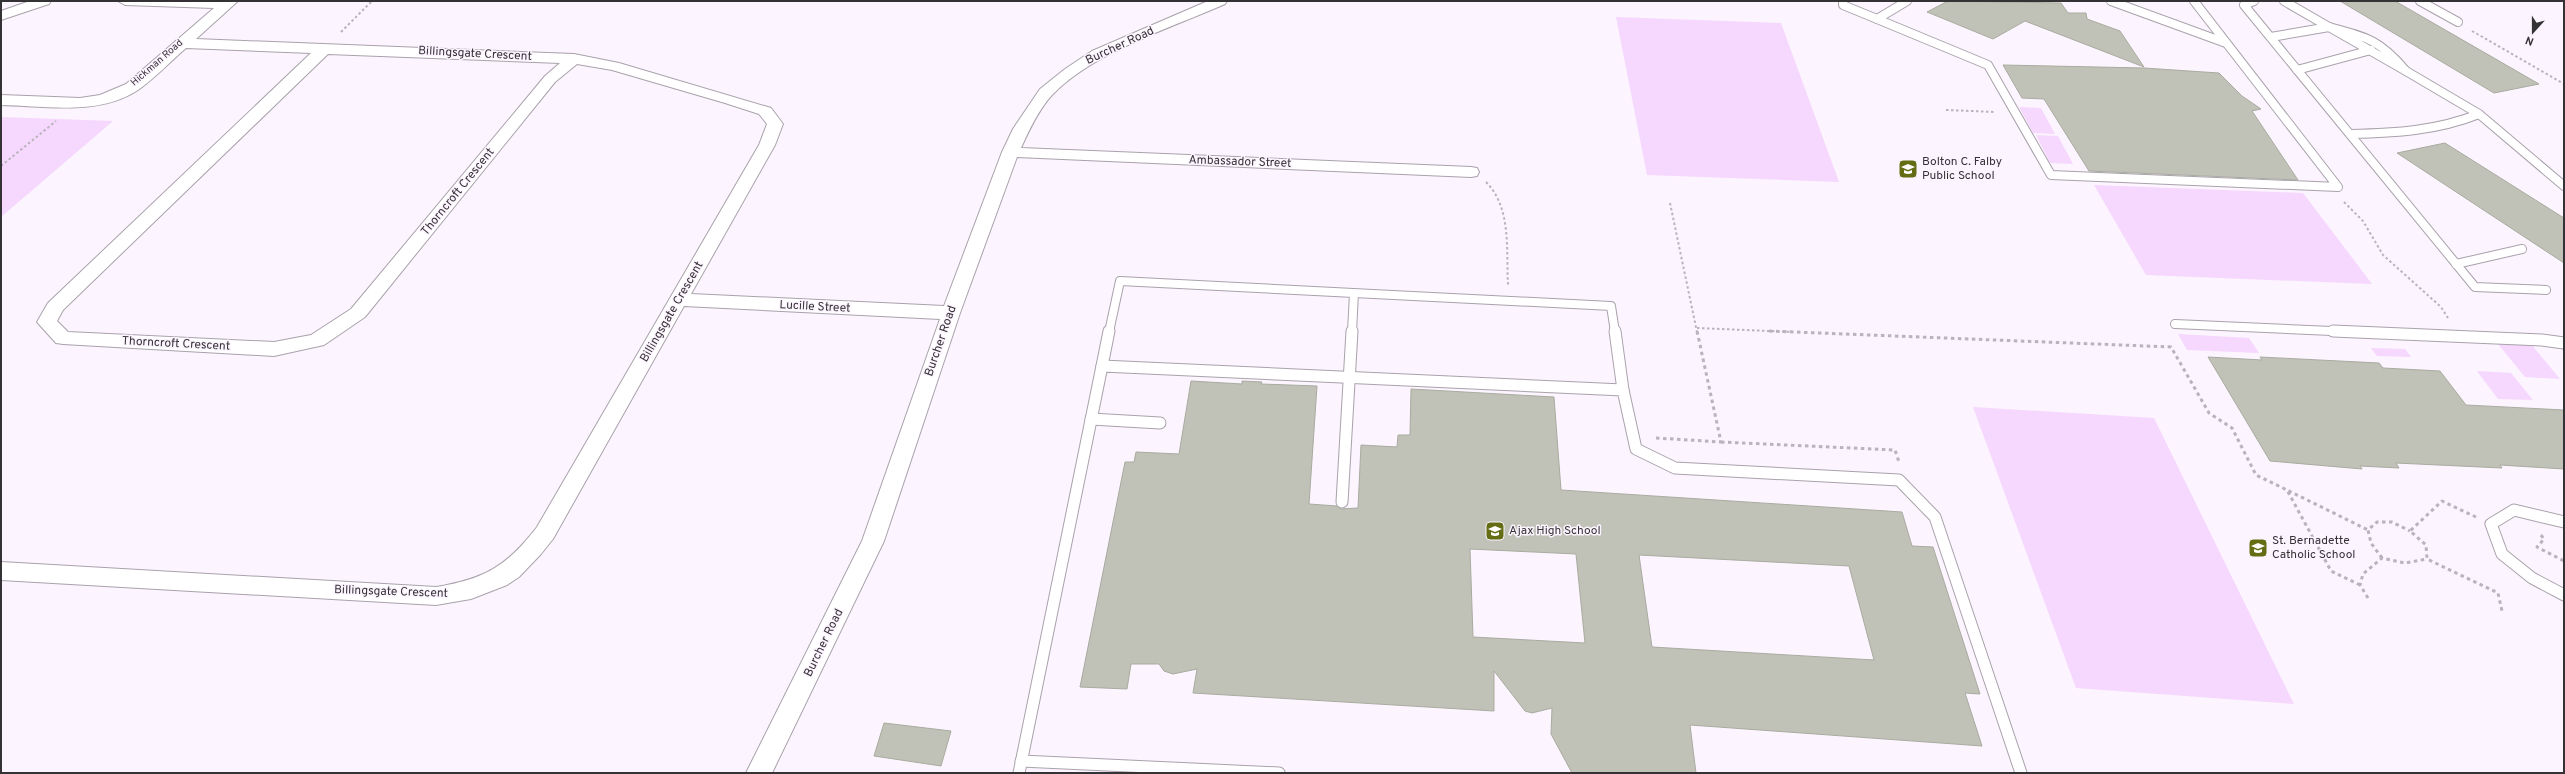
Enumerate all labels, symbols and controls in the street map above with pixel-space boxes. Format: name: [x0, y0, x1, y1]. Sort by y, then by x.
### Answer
north arrow: [2513, 12, 2553, 52]
street label: Burcher Road: [1083, 23, 1157, 69]
text: N: [2524, 32, 2536, 48]
street label: Hickman Road: [128, 37, 186, 89]
street label: Billingsgate Crescent: [418, 43, 532, 65]
street label: Thorncroft Crescent: [418, 145, 498, 239]
street label: Ambassador Street: [1188, 152, 1292, 172]
place label: Bolton C. Falby Public School: [1922, 154, 2002, 184]
school or university icon: Bolton C. Falby Public School: [1897, 158, 1919, 180]
street label: Billingsgate Crescent: [637, 259, 707, 365]
street label: Lucille Street: [779, 297, 851, 317]
street label: Burcher Road: [921, 303, 961, 379]
street label: Thorncroft Crescent: [121, 333, 231, 355]
school or university icon: Ajax High School: [1484, 520, 1506, 542]
place label: Ajax High School: [1509, 523, 1601, 539]
place label: St. Bernadette Catholic School: [2272, 533, 2355, 563]
school or university icon: St. Bernadette Catholic School: [2247, 537, 2269, 559]
street label: Billingsgate Crescent: [334, 582, 448, 602]
street label: Burcher Road: [801, 606, 847, 680]

